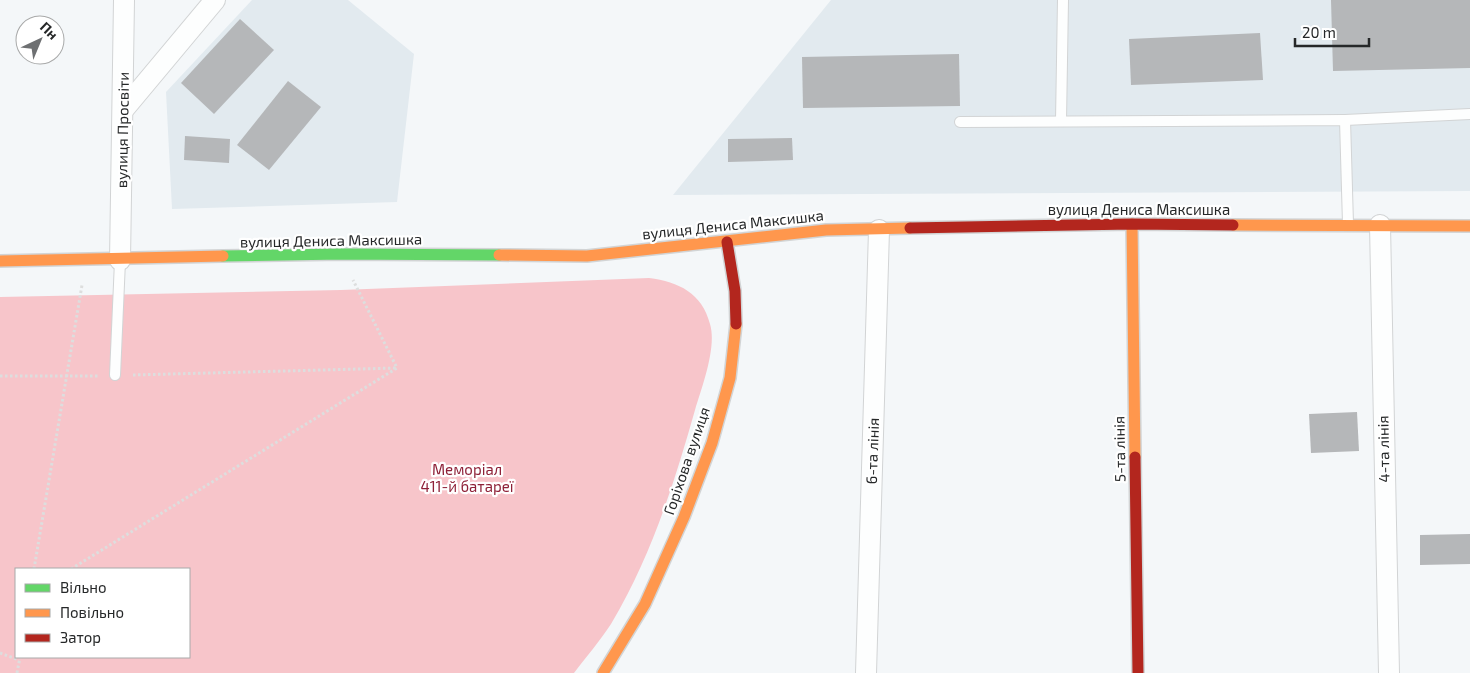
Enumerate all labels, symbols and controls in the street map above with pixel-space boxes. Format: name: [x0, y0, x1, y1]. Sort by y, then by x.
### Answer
north arrow: [15, 15, 65, 65]
scale bar: [1295, 15, 1369, 47]
text: Пн: [37, 18, 62, 43]
text: 20 m: [1302, 23, 1336, 41]
street label: вулиця Просвіти: [112, 72, 133, 188]
street label: вулиця Дениса Максишка: [1048, 200, 1230, 219]
street label: вулиця Дениса Максишка: [641, 206, 825, 243]
street label: вулиця Дениса Максишка: [240, 229, 422, 252]
street label: Горіхова вулиця: [659, 404, 714, 517]
street label: 4-та лінія: [1373, 415, 1393, 483]
street label: 5-та лінія: [1109, 416, 1129, 482]
street label: 6-та лінія: [862, 417, 882, 485]
park label: Меморіал 411-й батареї: [420, 460, 514, 495]
legend: [15, 568, 190, 658]
text: Вільно: [60, 578, 107, 596]
text: Повільно: [60, 603, 124, 621]
text: Затор: [60, 628, 101, 646]

